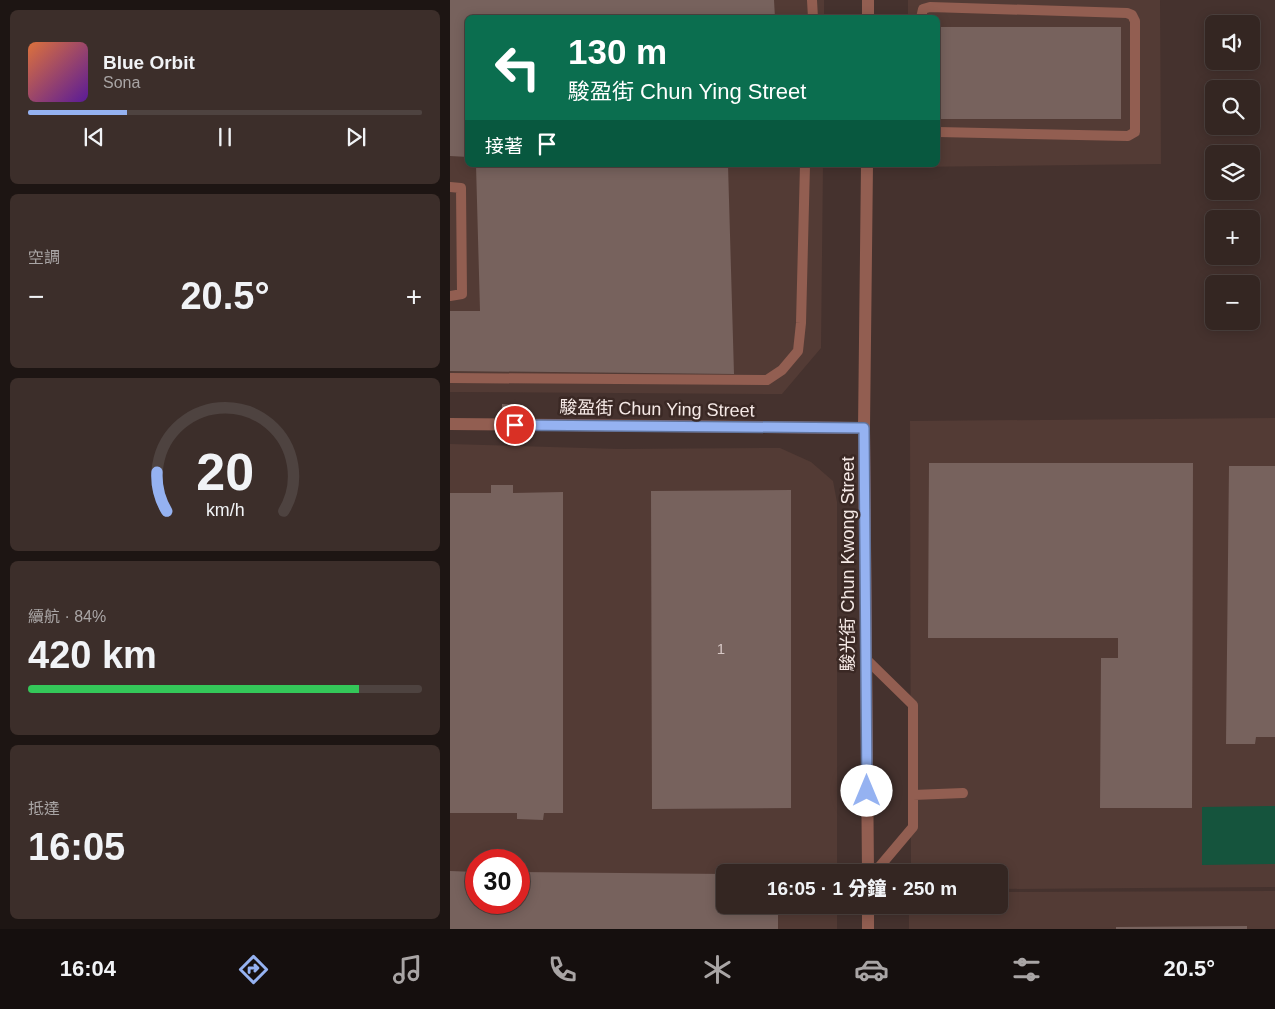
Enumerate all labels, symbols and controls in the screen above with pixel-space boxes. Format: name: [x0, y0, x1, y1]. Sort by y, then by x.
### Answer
map controls: [1205, 15, 1260, 330]
button: sound: [1205, 15, 1260, 70]
text: 130 m: [568, 32, 667, 71]
icon: left: [485, 35, 550, 100]
text: Blue Orbit: [103, 52, 195, 73]
text: Sona: [103, 74, 140, 91]
text: 駿盈街 Chun Ying Street: [568, 79, 806, 104]
button: search: [1205, 80, 1260, 135]
icon: previous: [80, 123, 108, 151]
icon: pause: [211, 123, 239, 151]
icon: next: [342, 123, 370, 151]
icon: arrive: [533, 130, 561, 158]
text: 接著: [485, 136, 523, 157]
button: layers: [1205, 145, 1260, 200]
button: +: [1205, 210, 1260, 265]
text: 空調: [28, 249, 60, 266]
text: 20.5°: [180, 275, 270, 317]
button: −: [1205, 275, 1260, 330]
text: −: [28, 281, 44, 312]
text: +: [406, 281, 422, 312]
street label: 駿盈街 Chun Ying Street: [559, 397, 755, 421]
pin: [494, 404, 536, 446]
icon: arrive: [501, 411, 529, 439]
text: 20: [196, 443, 254, 501]
street label: 駿光街 Chun Kwong Street: [838, 456, 858, 672]
text: km/h: [206, 500, 244, 520]
text: 續航 · 84%: [28, 608, 106, 625]
text: 420 km: [28, 634, 157, 676]
house number: 1: [717, 640, 725, 657]
position arrow: [840, 764, 892, 816]
text: 抵達: [28, 800, 60, 817]
text: 16:05: [28, 826, 125, 868]
speed limit sign: 30: [465, 849, 530, 914]
text: 16:05 · 1 分鐘 · 250 m: [767, 878, 957, 899]
icon: directions: [236, 952, 271, 987]
icon: music: [390, 952, 425, 987]
icon: phone: [545, 952, 580, 987]
icon: climate: [700, 952, 735, 987]
icon: car: [854, 952, 889, 987]
icon: filters: [1009, 952, 1044, 987]
text: 16:04: [60, 956, 116, 981]
text: 20.5°: [1163, 956, 1215, 981]

